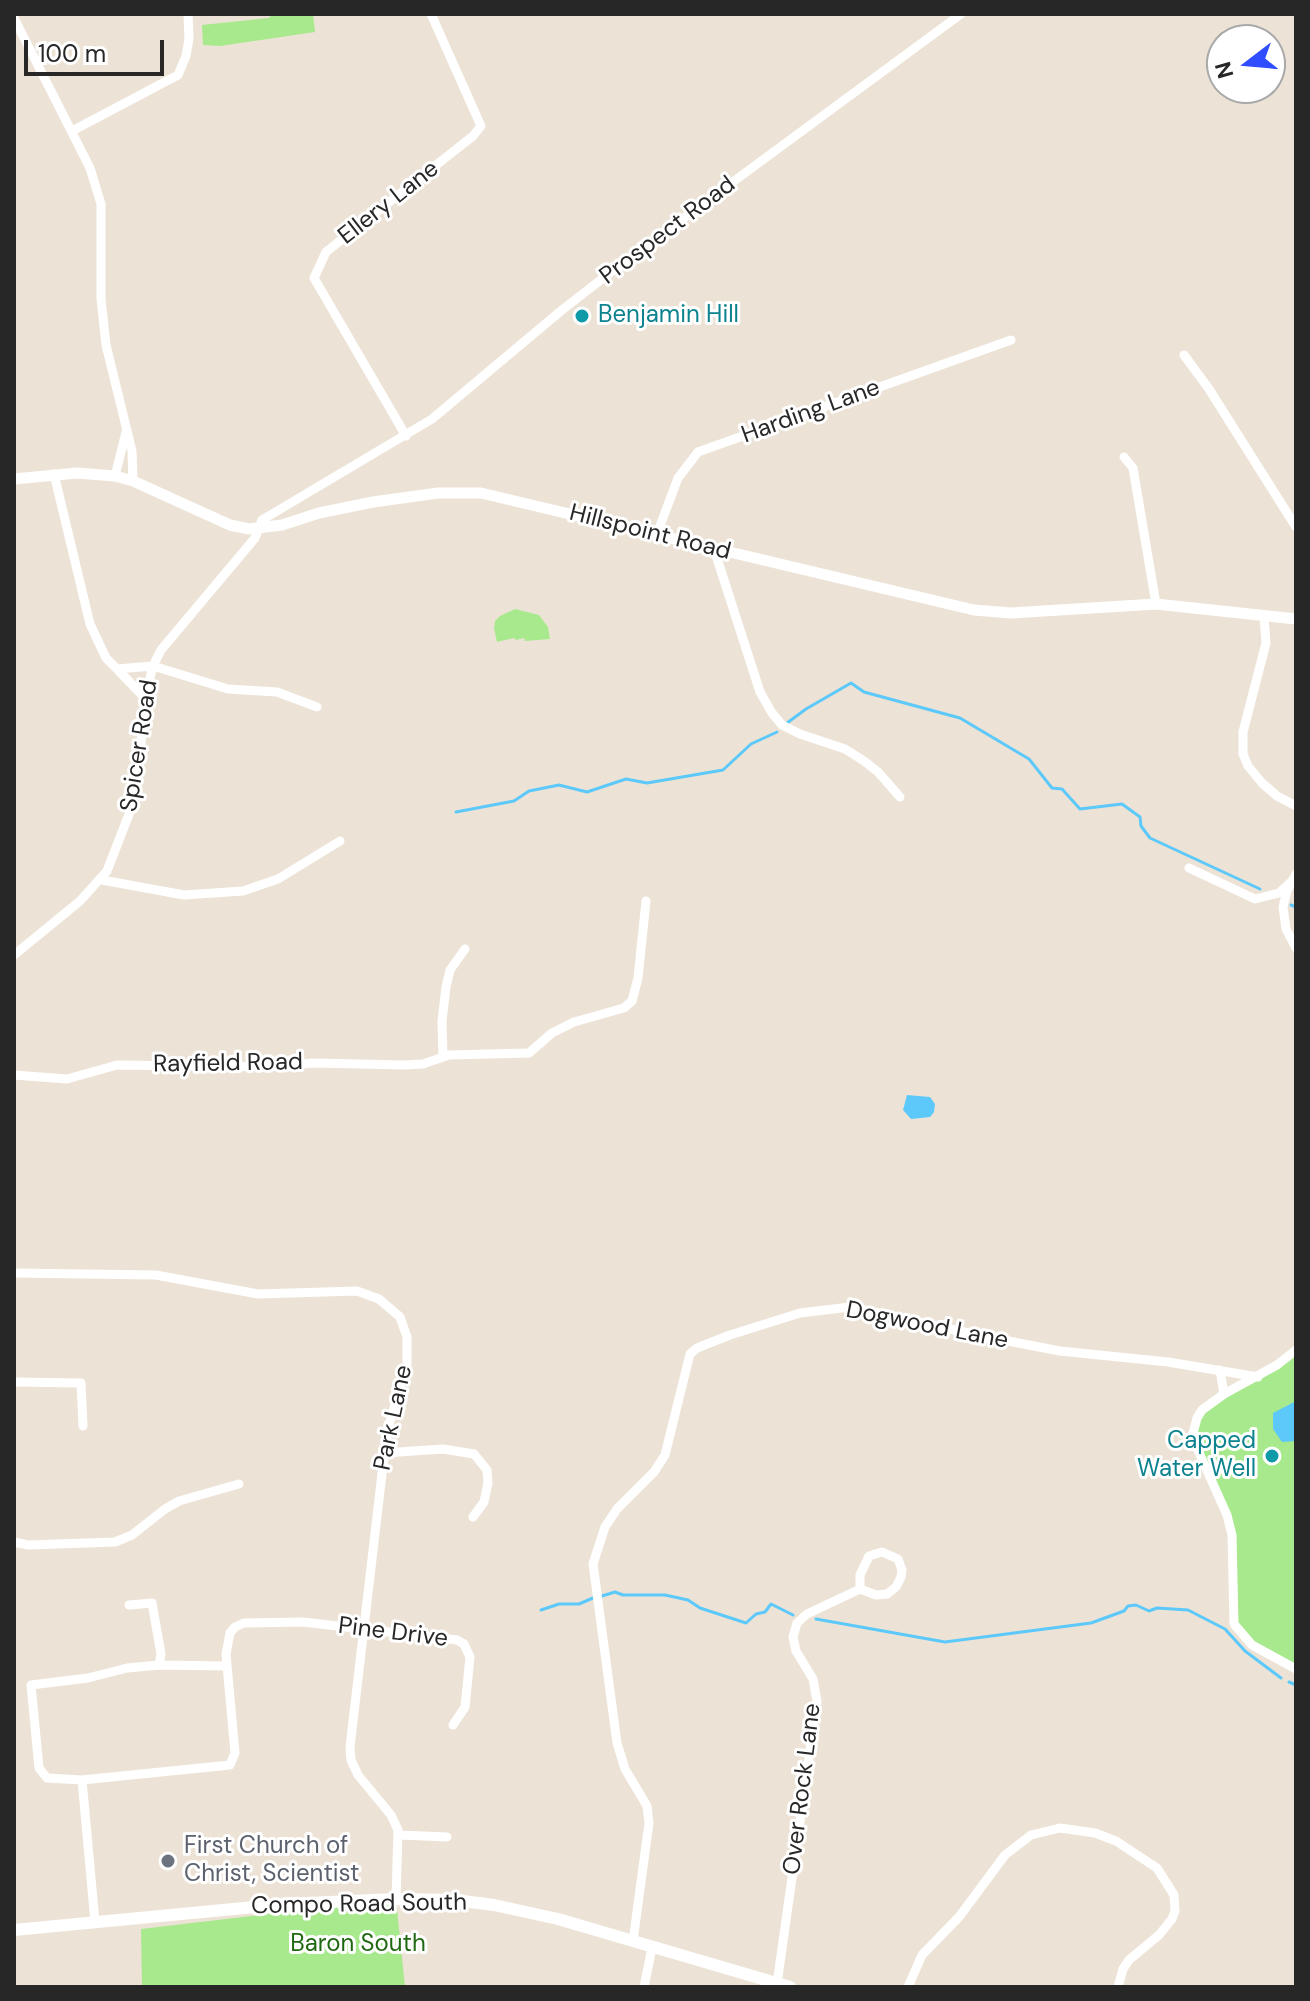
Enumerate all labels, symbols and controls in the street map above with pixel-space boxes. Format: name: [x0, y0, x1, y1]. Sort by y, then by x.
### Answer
scale bar: [28, 24, 168, 74]
north arrow: [1206, 24, 1286, 104]
text: 100 m: [38, 38, 106, 69]
text: N: [1208, 58, 1241, 82]
street label: Ellery Lane: [333, 155, 445, 251]
street label: Prospect Road: [595, 171, 741, 291]
place label: Benjamin Hill: [598, 302, 739, 330]
marker: Benjamin Hill: [573, 307, 591, 325]
street label: Harding Lane: [738, 374, 884, 450]
street label: Hillspoint Road: [566, 499, 734, 567]
street label: Spicer Road: [115, 678, 165, 814]
street label: Rayfield Road: [153, 1048, 303, 1080]
street label: Dogwood Lane: [844, 1296, 1010, 1356]
street label: Park Lane: [369, 1363, 419, 1473]
place label: Capped Water Well: [1137, 1428, 1256, 1484]
marker: Capped Water Well: [1263, 1447, 1281, 1465]
street label: Pine Drive: [337, 1612, 449, 1654]
street label: Over Rock Lane: [778, 1702, 828, 1876]
place label: First Church of Christ, Scientist: [184, 1833, 359, 1889]
marker: First Church of Christ, Scientist: [159, 1852, 177, 1870]
street label: Compo Road South: [251, 1889, 467, 1921]
park label: Baron South: [290, 1931, 426, 1959]

